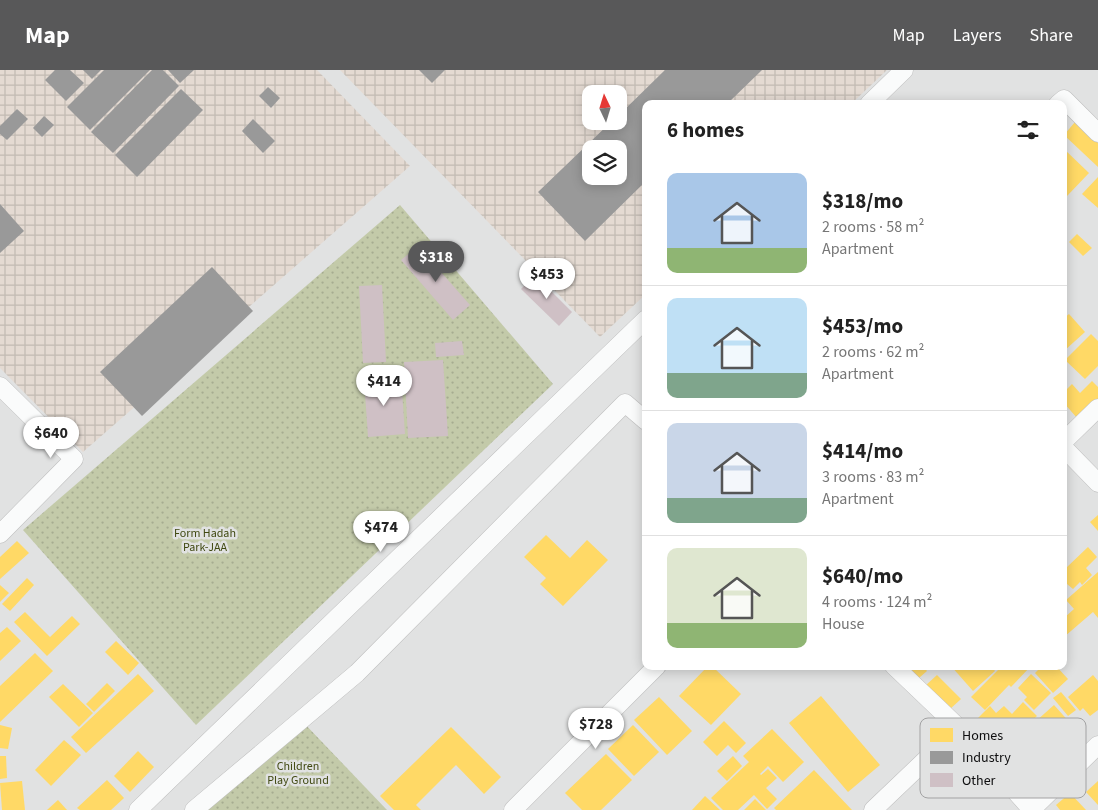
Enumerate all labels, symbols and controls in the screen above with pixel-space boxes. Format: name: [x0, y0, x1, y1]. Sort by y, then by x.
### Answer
text: Map: [25, 18, 70, 53]
text: Map: [893, 23, 925, 48]
text: Layers: [953, 23, 1002, 48]
text: Share: [1030, 23, 1073, 48]
north arrow: [582, 85, 628, 130]
map controls: [582, 85, 627, 185]
text: 6 homes: [667, 115, 744, 145]
icon: filters: [1014, 116, 1042, 144]
button: layers: [582, 140, 627, 185]
text: $318/mo: [822, 186, 903, 216]
icon: home: [707, 193, 767, 253]
text: 2 rooms · 58 m²: [822, 216, 924, 238]
text: Apartment: [822, 238, 894, 260]
pin: $318: [406, 240, 466, 283]
text: $318: [419, 246, 453, 268]
pin: $453: [517, 258, 577, 300]
text: $453: [530, 263, 564, 285]
text: $453/mo: [822, 311, 903, 341]
icon: home: [707, 318, 767, 378]
text: 2 rooms · 62 m²: [822, 341, 924, 363]
text: Apartment: [822, 363, 894, 385]
pin: $414: [354, 364, 414, 407]
text: $414: [367, 370, 401, 392]
pin: $640: [21, 416, 81, 459]
text: $640: [34, 422, 68, 444]
text: $414/mo: [822, 436, 903, 466]
icon: home: [707, 443, 767, 503]
text: 3 rooms · 83 m²: [822, 466, 924, 488]
text: Apartment: [822, 488, 894, 510]
pin: $474: [351, 510, 411, 553]
text: $474: [364, 516, 398, 538]
park label: Form Hadah Park-JAA: [174, 525, 236, 556]
text: $640/mo: [822, 561, 903, 591]
icon: home: [707, 568, 767, 628]
text: 4 rooms · 124 m²: [822, 591, 932, 613]
text: House: [822, 613, 864, 635]
pin: $728: [566, 708, 626, 750]
text: $728: [579, 713, 613, 735]
legend: [920, 718, 1086, 798]
text: Homes: [962, 726, 1003, 746]
text: Industry: [962, 748, 1011, 768]
park label: Children Play Ground: [267, 758, 329, 789]
text: Other: [962, 771, 996, 791]

